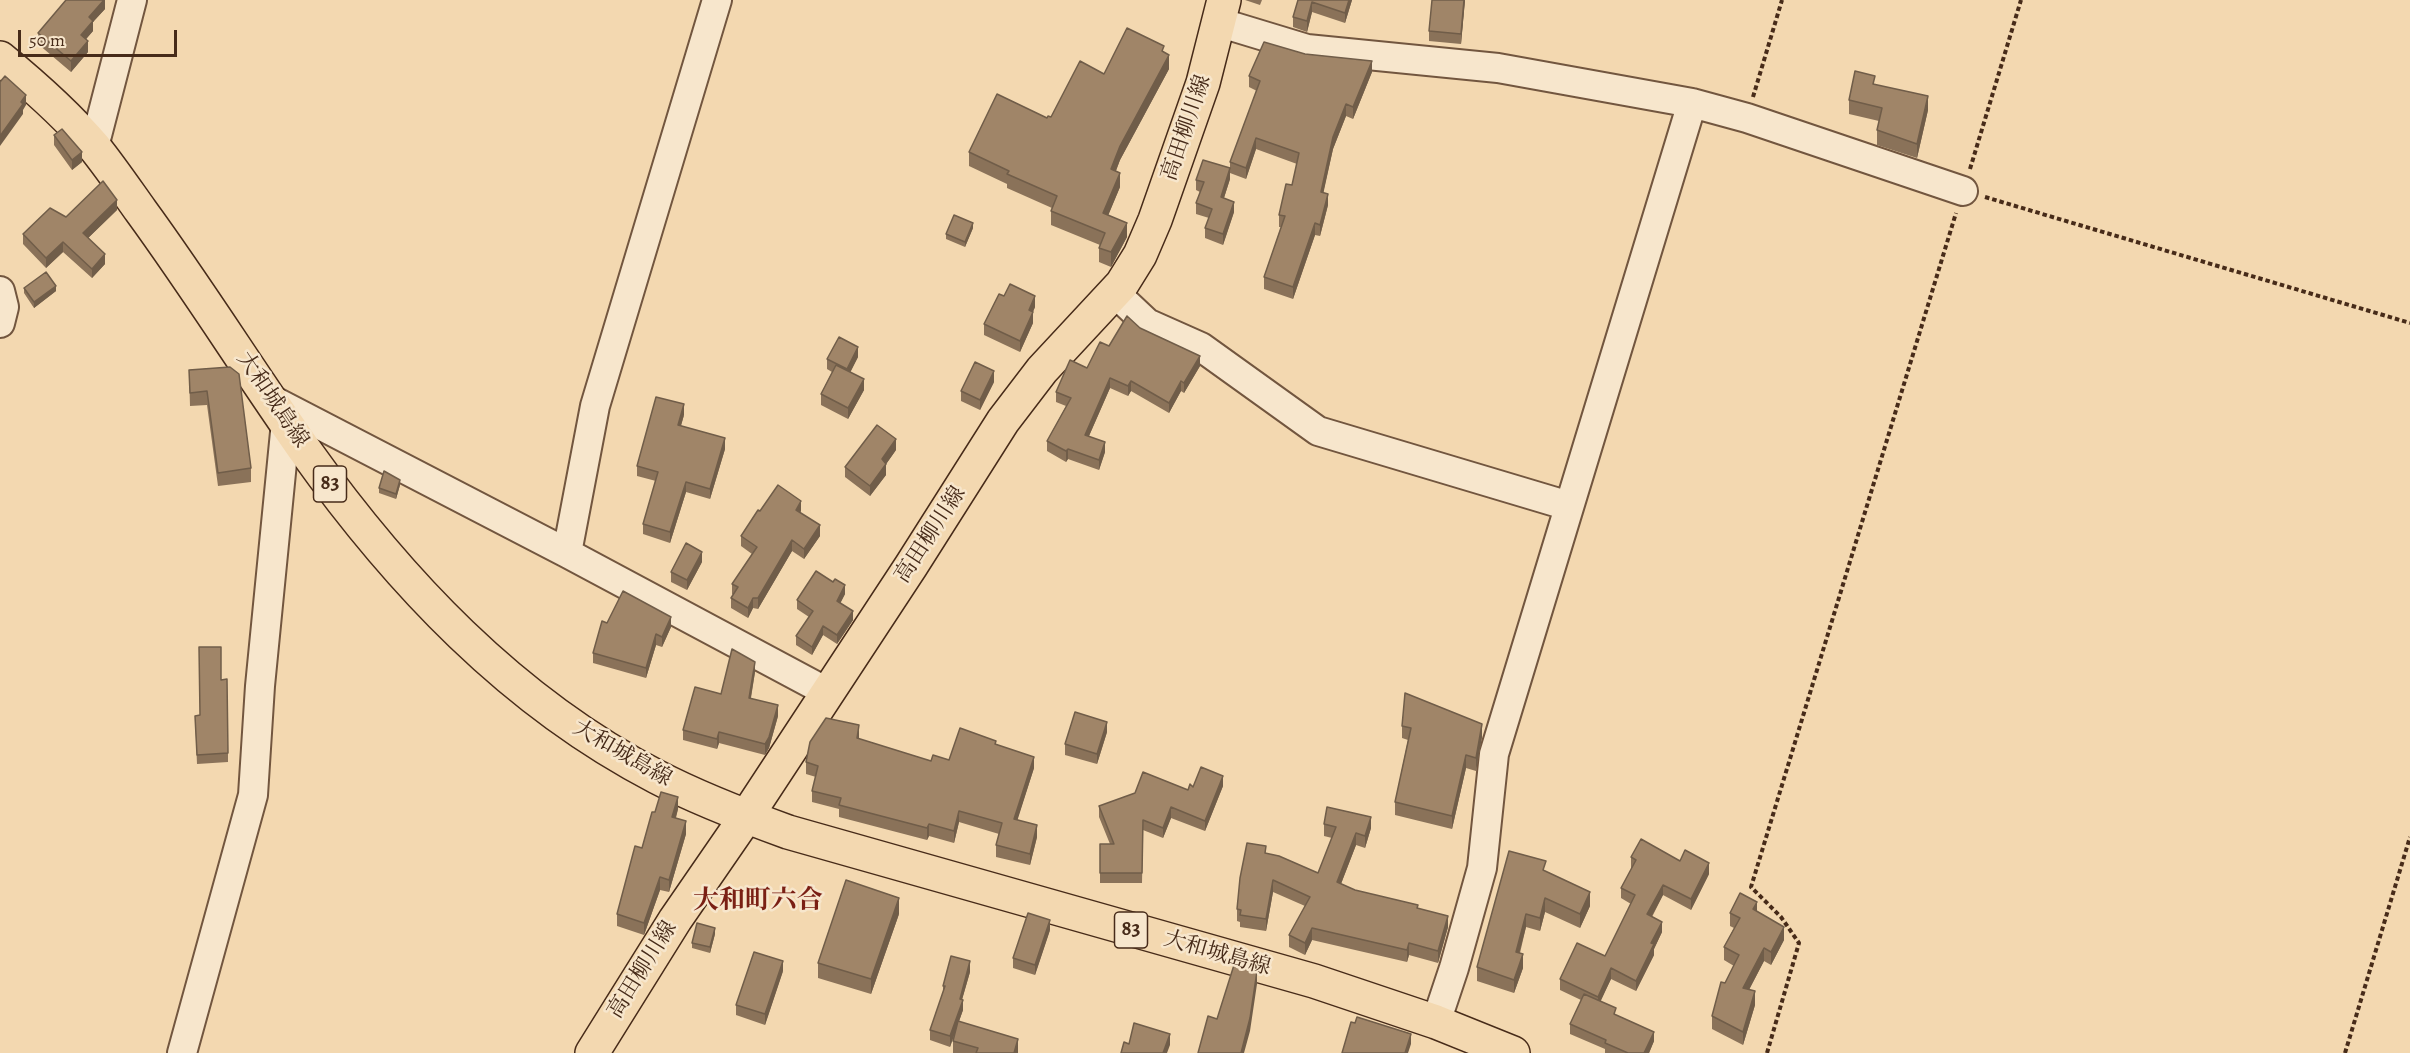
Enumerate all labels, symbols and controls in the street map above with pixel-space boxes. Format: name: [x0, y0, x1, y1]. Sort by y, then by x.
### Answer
scale bar: [21, 18, 180, 56]
text: 50 m: [29, 28, 65, 52]
street label: 高田柳川線: [1157, 72, 1217, 184]
street label: 大和城島線: [230, 347, 314, 453]
road number: 83: [314, 466, 346, 502]
street label: 高田柳川線: [890, 482, 972, 588]
street label: 大和城島線: [568, 715, 676, 793]
district label: 大和町六合: [693, 886, 823, 918]
road number: 83: [1114, 912, 1148, 948]
street label: 高田柳川線: [603, 916, 683, 1024]
street label: 大和城島線: [1160, 926, 1274, 982]

